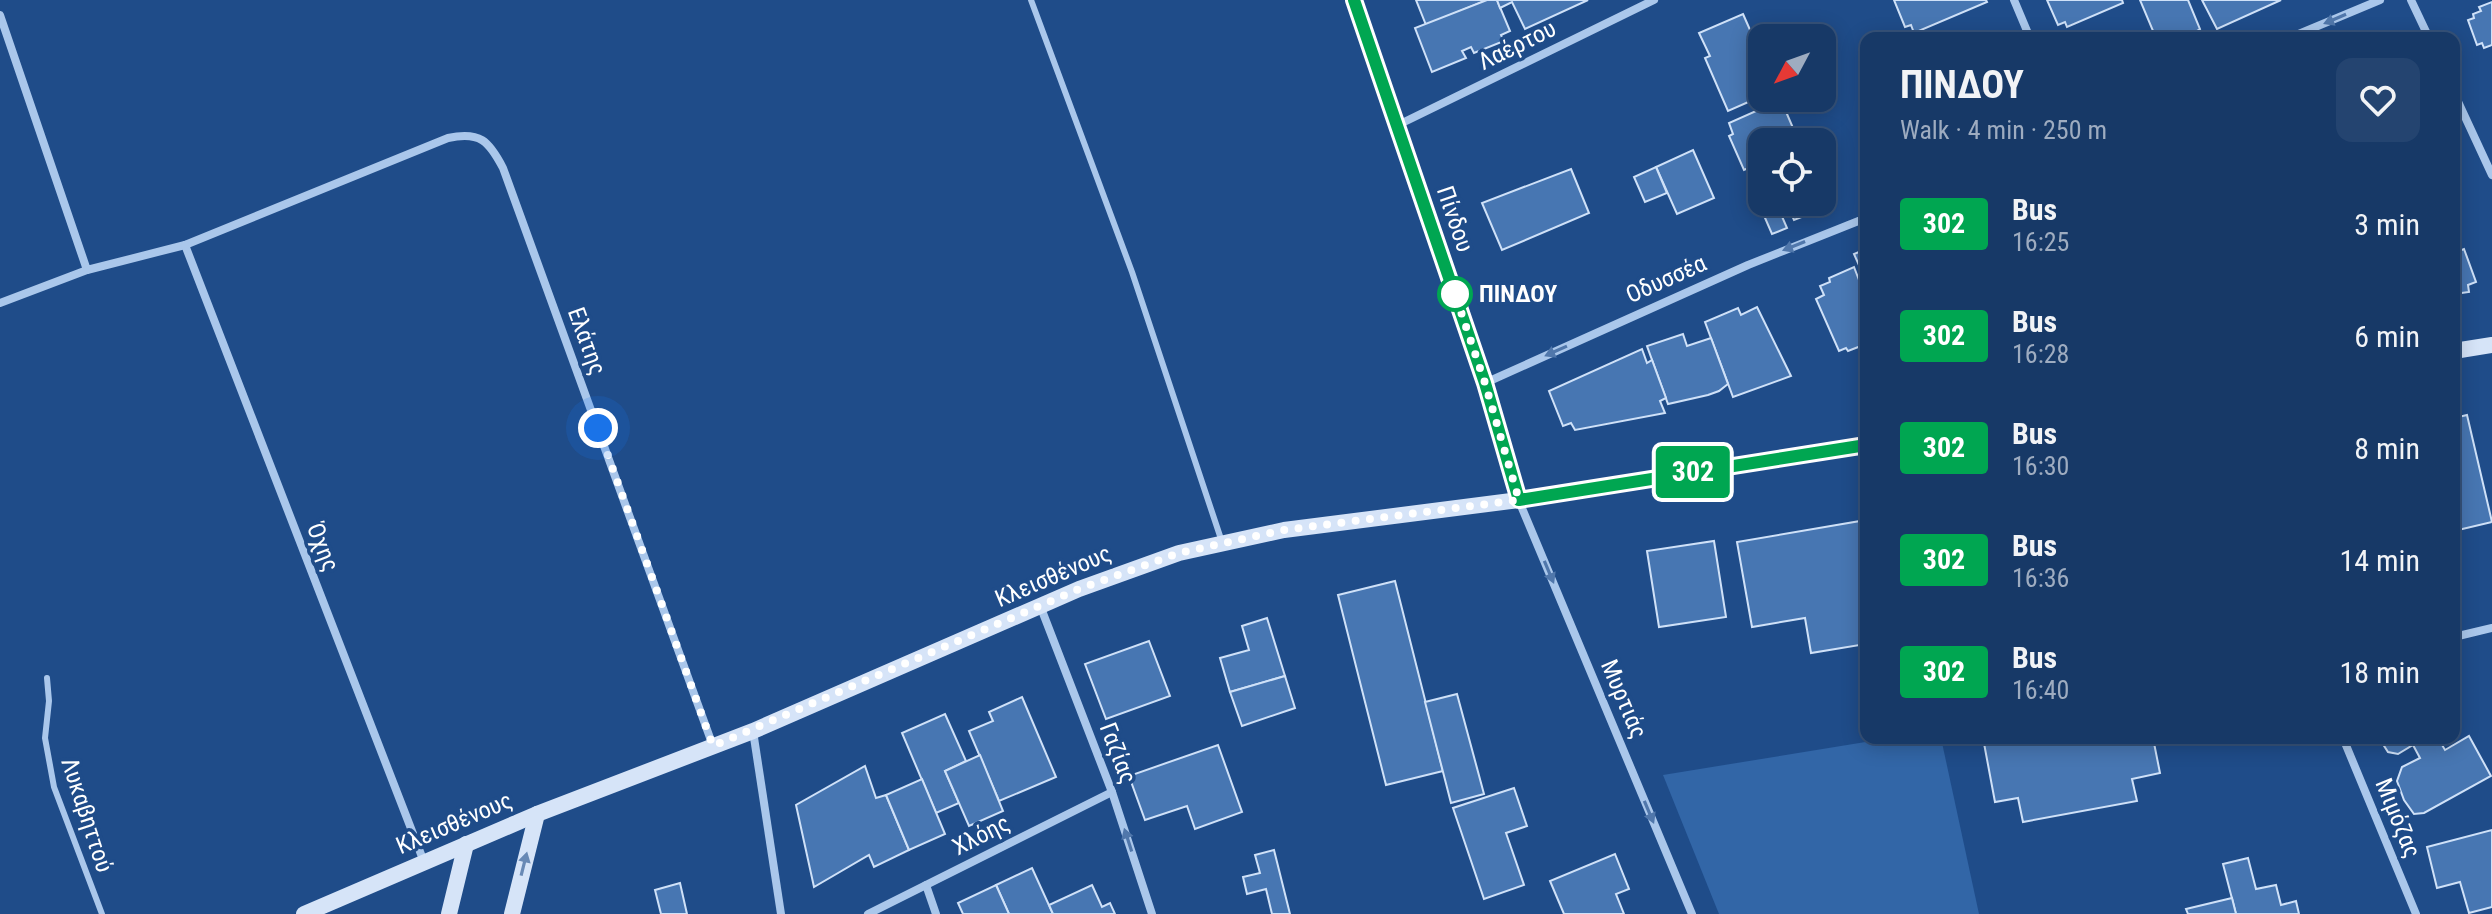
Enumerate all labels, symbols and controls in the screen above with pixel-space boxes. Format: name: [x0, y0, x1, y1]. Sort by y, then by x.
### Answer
one-way arrow: [2323, 13, 2347, 26]
street label: Λαέρτου: [1474, 14, 1560, 76]
north arrow: [1748, 24, 1836, 112]
map controls: [1748, 24, 1836, 216]
button: heart: [2336, 58, 2420, 142]
text: ΠΙΝΔΟΥ: [1900, 63, 2024, 107]
text: Walk · 4 min · 250 m: [1900, 115, 2107, 145]
button: locate: [1748, 128, 1836, 216]
street label: Πίνδου: [1431, 182, 1479, 256]
text: Bus: [2012, 192, 2057, 227]
text: 302: [1923, 207, 1965, 240]
text: 3 min: [2354, 207, 2420, 242]
text: 16:25: [2012, 227, 2069, 257]
one-way arrow: [1782, 240, 1806, 253]
street label: Οδυσσέα: [1621, 249, 1711, 309]
marker: ΠΙΝΔΟΥ: [1438, 277, 1472, 311]
place label: ΠΙΝΔΟΥ: [1479, 280, 1557, 308]
street label: Ελάτης: [562, 303, 612, 379]
text: Bus: [2012, 304, 2057, 339]
text: 302: [1923, 319, 1965, 352]
text: 6 min: [2354, 319, 2420, 354]
text: 16:28: [2012, 339, 2069, 369]
one-way arrow: [1544, 344, 1567, 358]
your location: [578, 408, 618, 448]
text: Bus: [2012, 416, 2057, 451]
text: 302: [1923, 431, 1965, 464]
text: 8 min: [2354, 431, 2420, 466]
line badge: 302: [1647, 446, 1739, 498]
text: 16:30: [2012, 451, 2069, 481]
text: 302: [1672, 455, 1714, 488]
street label: Όχης: [301, 518, 345, 575]
text: Bus: [2012, 528, 2057, 563]
street label: Κλεισθένους: [991, 539, 1115, 613]
text: 302: [1923, 543, 1965, 576]
text: 14 min: [2339, 543, 2420, 578]
one-way arrow: [1543, 560, 1556, 584]
text: 16:36: [2012, 563, 2069, 593]
text: Bus: [2012, 640, 2057, 675]
street label: Μυρτιάς: [1595, 655, 1653, 743]
text: 302: [1923, 655, 1965, 688]
text: 18 min: [2339, 655, 2420, 690]
text: 16:40: [2012, 675, 2069, 705]
street label: Γαζίας: [1094, 719, 1142, 787]
street label: Λυκαβηττού: [55, 754, 119, 876]
street label: Μιμόζας: [2369, 774, 2427, 862]
street label: Κλεισθένους: [392, 786, 516, 860]
one-way arrow: [1643, 800, 1656, 824]
street label: Χλόης: [948, 809, 1014, 861]
one-way arrow: [1121, 828, 1133, 852]
one-way arrow: [519, 851, 531, 876]

